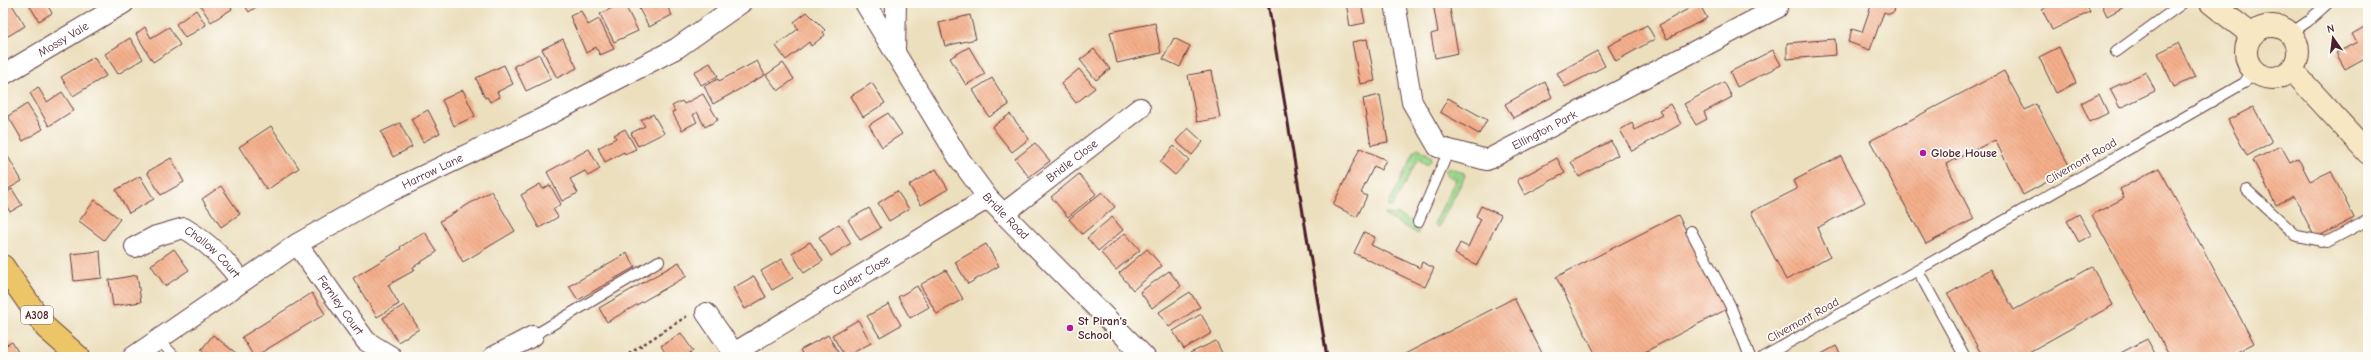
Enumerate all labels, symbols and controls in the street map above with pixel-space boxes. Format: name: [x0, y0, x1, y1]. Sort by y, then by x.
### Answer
north arrow: [2313, 18, 2353, 58]
street label: Mossy Vale: [35, 19, 91, 60]
text: N: [2326, 22, 2336, 36]
street label: Ellington Park: [1510, 107, 1580, 153]
street label: Clivemont Road: [2043, 135, 2119, 187]
street label: Bridle Close: [1043, 136, 1100, 185]
place label: Globe House: [1931, 146, 1997, 160]
marker: Globe House: [1918, 148, 1928, 158]
street label: Harrow Lane: [400, 151, 465, 192]
street label: Bridle Road: [980, 190, 1032, 242]
street label: Challow Court: [182, 223, 243, 281]
street label: Calder Close: [830, 252, 893, 298]
street label: Fernley Court: [315, 273, 367, 338]
street label: Clivemont Road: [1765, 295, 1841, 345]
road number: A308: [21, 306, 53, 324]
place label: St Piran's School: [1078, 314, 1127, 342]
marker: St Piran's School: [1065, 323, 1075, 333]

